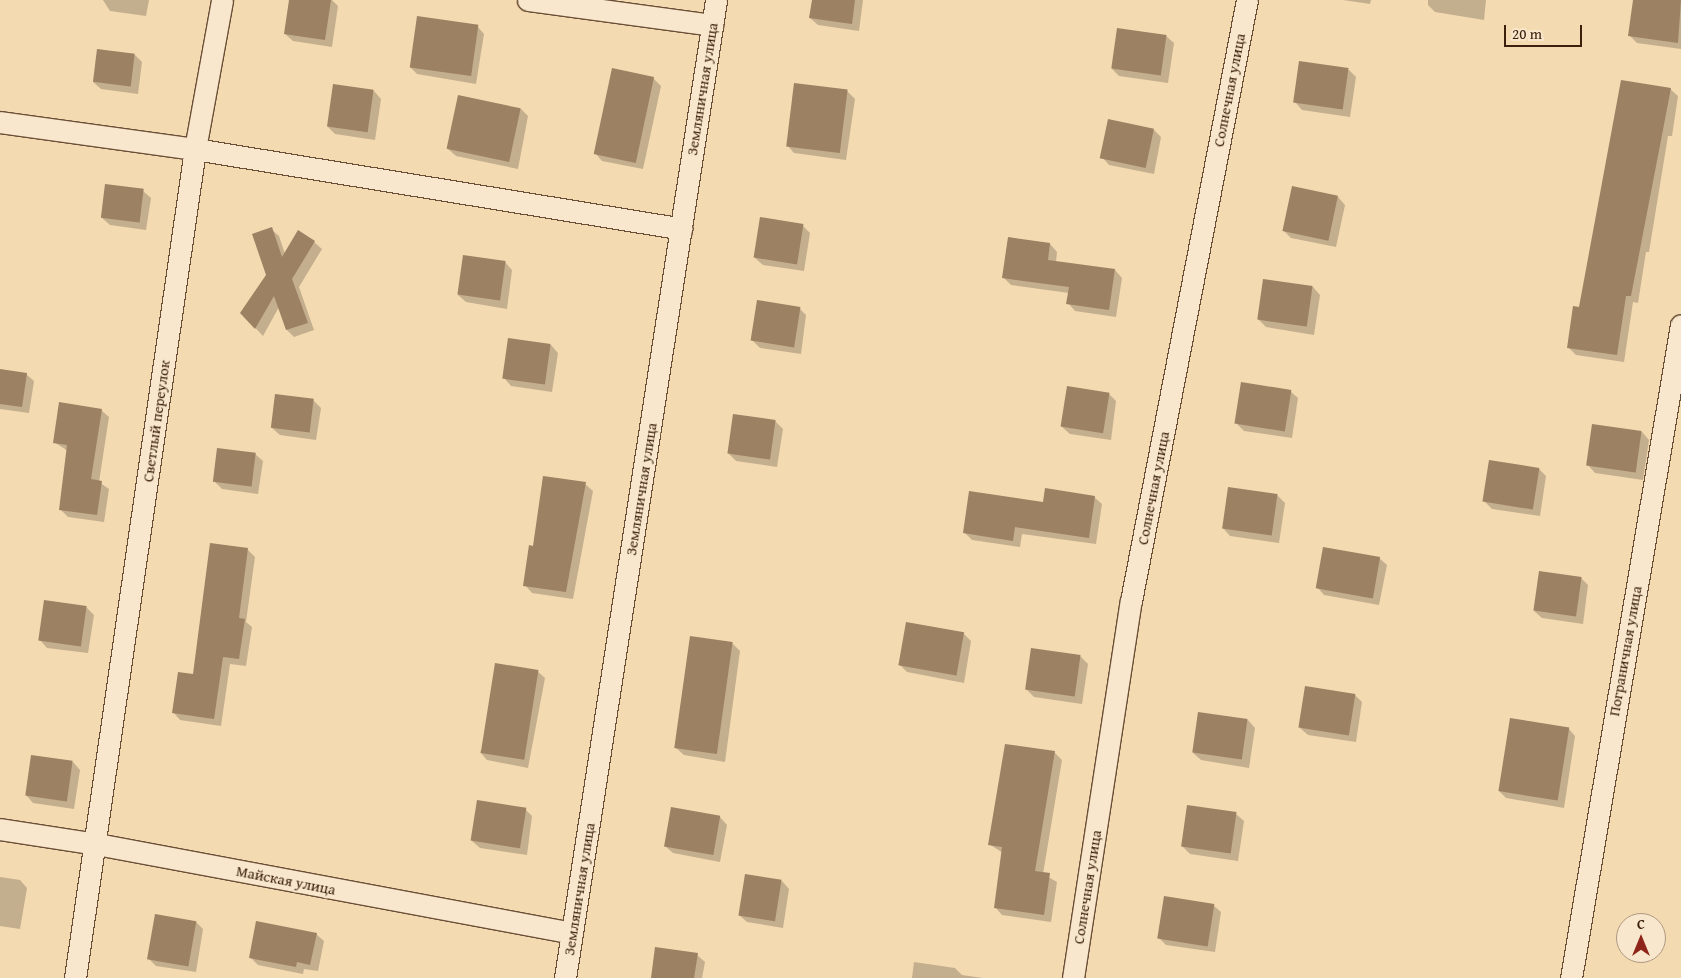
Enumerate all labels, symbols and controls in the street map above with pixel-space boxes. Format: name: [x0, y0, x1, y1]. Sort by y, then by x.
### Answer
scale bar: [1506, 15, 1584, 47]
street label: Земляничная улица: [683, 21, 721, 157]
text: 20 m: [1512, 23, 1542, 44]
street label: Солнечная улица: [1209, 32, 1249, 148]
street label: Светлый переулок: [139, 359, 173, 483]
street label: Земляничная улица: [622, 421, 660, 557]
street label: Солнечная улица: [1133, 430, 1173, 546]
street label: Пограничная улица: [1605, 585, 1645, 717]
street label: Земляничная улица: [560, 821, 598, 957]
street label: Солнечная улица: [1069, 829, 1105, 945]
street label: Майская улица: [235, 862, 337, 898]
north arrow: [1616, 913, 1666, 963]
text: С: [1637, 914, 1645, 934]

